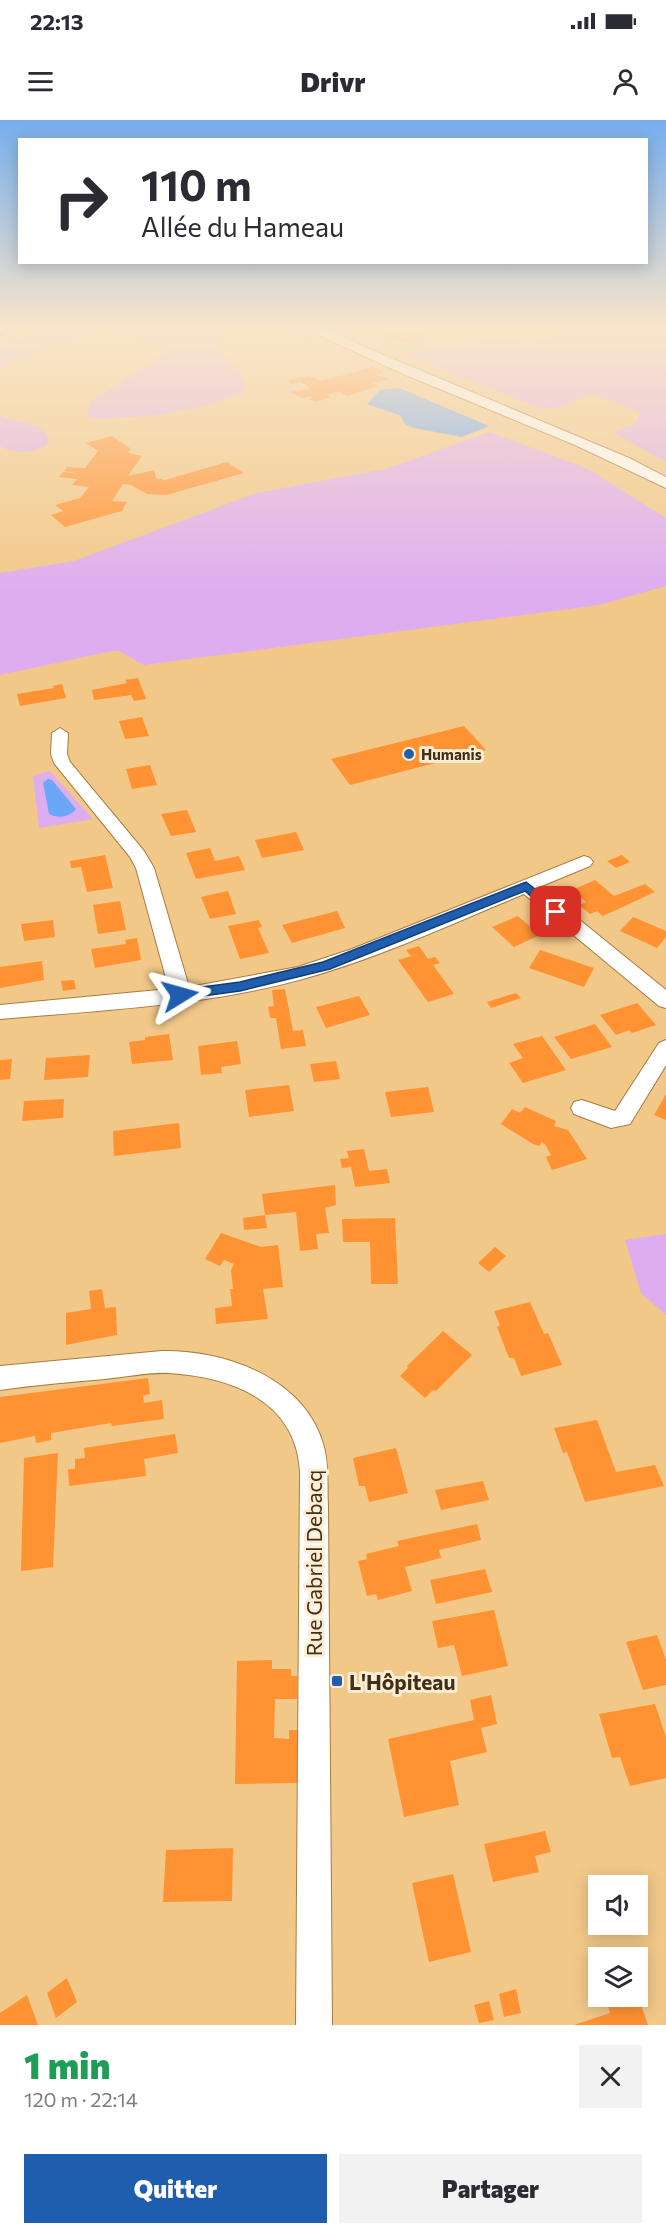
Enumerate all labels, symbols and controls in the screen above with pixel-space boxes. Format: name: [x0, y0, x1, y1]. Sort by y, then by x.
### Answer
text: 22:13: [30, 8, 84, 35]
icon: menu: [24, 65, 57, 98]
text: Drivr: [300, 65, 366, 98]
icon: person: [609, 65, 642, 98]
text: 110 m: [141, 158, 252, 210]
icon: right: [42, 162, 120, 240]
text: Allée du Hameau: [141, 210, 344, 243]
place label: Humanis: [421, 745, 482, 763]
marker: Humanis: [402, 747, 416, 761]
pin: [530, 886, 581, 937]
icon: arrive: [539, 895, 572, 928]
position arrow: [148, 963, 212, 1027]
street label: Rue Gabriel Debacq: [301, 1470, 326, 1656]
place label: L'Hôpiteau: [349, 1669, 455, 1694]
marker: L'Hôpiteau: [330, 1674, 344, 1688]
map controls: [588, 1875, 648, 2007]
button: sound: [588, 1875, 648, 1935]
button: layers: [588, 1947, 648, 2007]
text: 1 min: [24, 2042, 110, 2086]
button: close: [579, 2045, 642, 2108]
text: 120 m · 22:14: [24, 2087, 138, 2111]
button: Quitter: [24, 2154, 327, 2223]
button: Partager: [339, 2154, 642, 2223]

